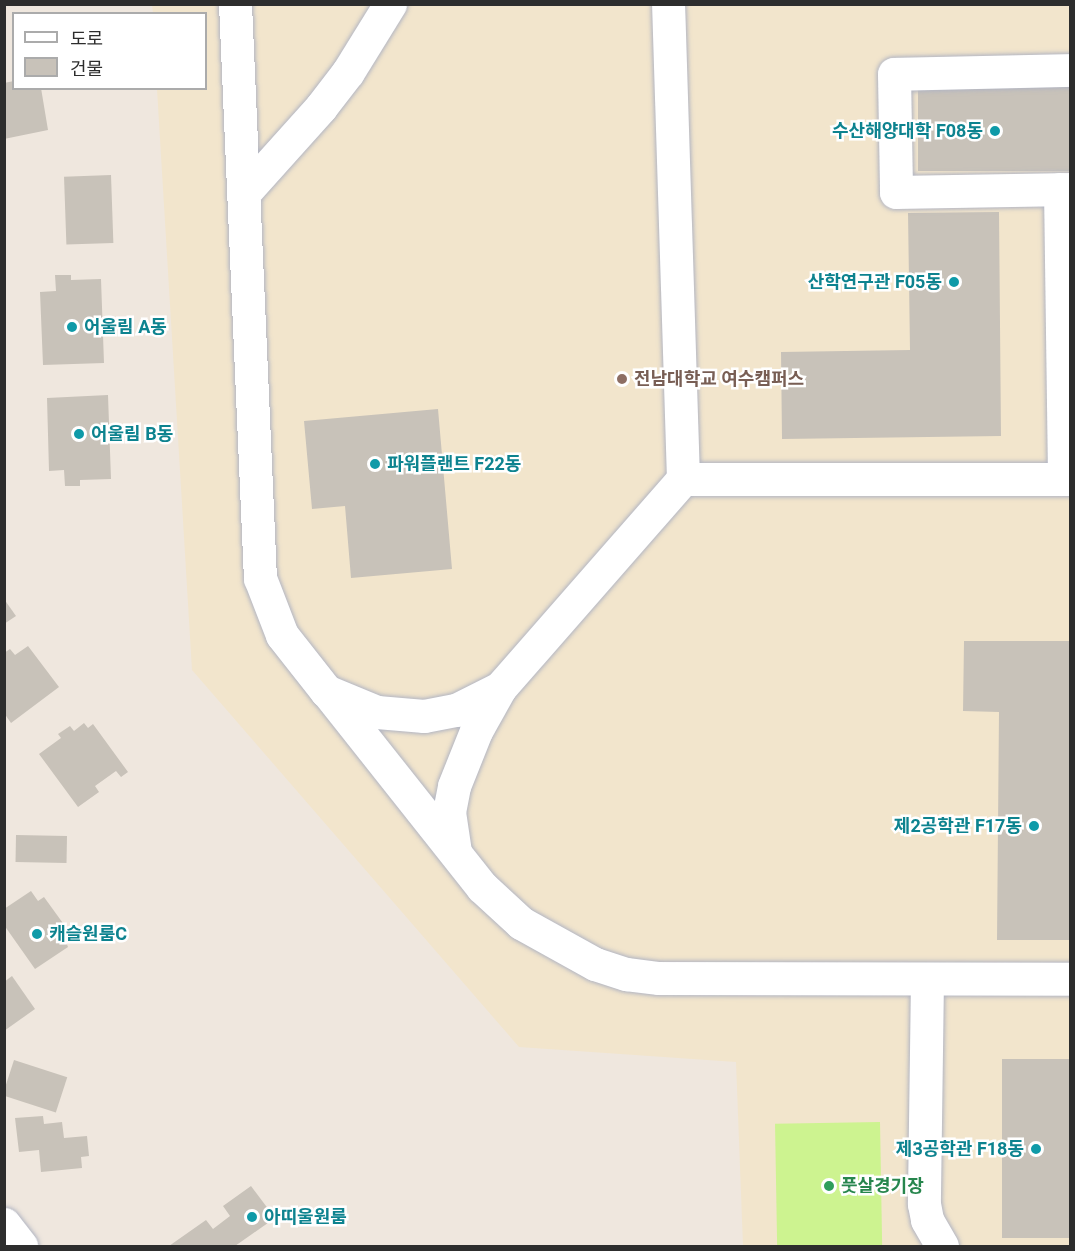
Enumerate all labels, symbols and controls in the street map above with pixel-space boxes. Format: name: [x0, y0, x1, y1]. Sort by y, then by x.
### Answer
legend: [12, 12, 207, 90]
text: 도로: [70, 28, 103, 49]
text: 건물: [70, 58, 103, 79]
place label: 수산해양대학 F08동: [832, 120, 983, 142]
marker: 수산해양대학 F08동: [988, 124, 1002, 138]
place label: 산학연구관 F05동: [808, 271, 942, 293]
marker: 산학연구관 F05동: [947, 275, 961, 289]
place label: 어울림 A동: [84, 316, 167, 338]
marker: 어울림 A동: [65, 320, 79, 334]
place label: 전남대학교 여수캠퍼스: [634, 368, 804, 390]
marker: 전남대학교 여수캠퍼스: [615, 372, 629, 386]
place label: 어울림 B동: [91, 423, 173, 445]
marker: 어울림 B동: [72, 427, 86, 441]
place label: 파워플랜트 F22동: [387, 453, 521, 475]
marker: 파워플랜트 F22동: [368, 457, 382, 471]
place label: 제2공학관 F17동: [894, 815, 1022, 837]
marker: 제2공학관 F17동: [1027, 819, 1041, 833]
place label: 캐슬원룸C: [49, 923, 127, 945]
marker: 캐슬원룸C: [30, 927, 44, 941]
place label: 제3공학관 F18동: [896, 1138, 1024, 1160]
marker: 제3공학관 F18동: [1029, 1142, 1043, 1156]
place label: 풋살경기장: [841, 1175, 924, 1197]
marker: 풋살경기장: [822, 1179, 836, 1193]
place label: 아띠울원룸: [264, 1206, 347, 1228]
marker: 아띠울원룸: [245, 1210, 259, 1224]

